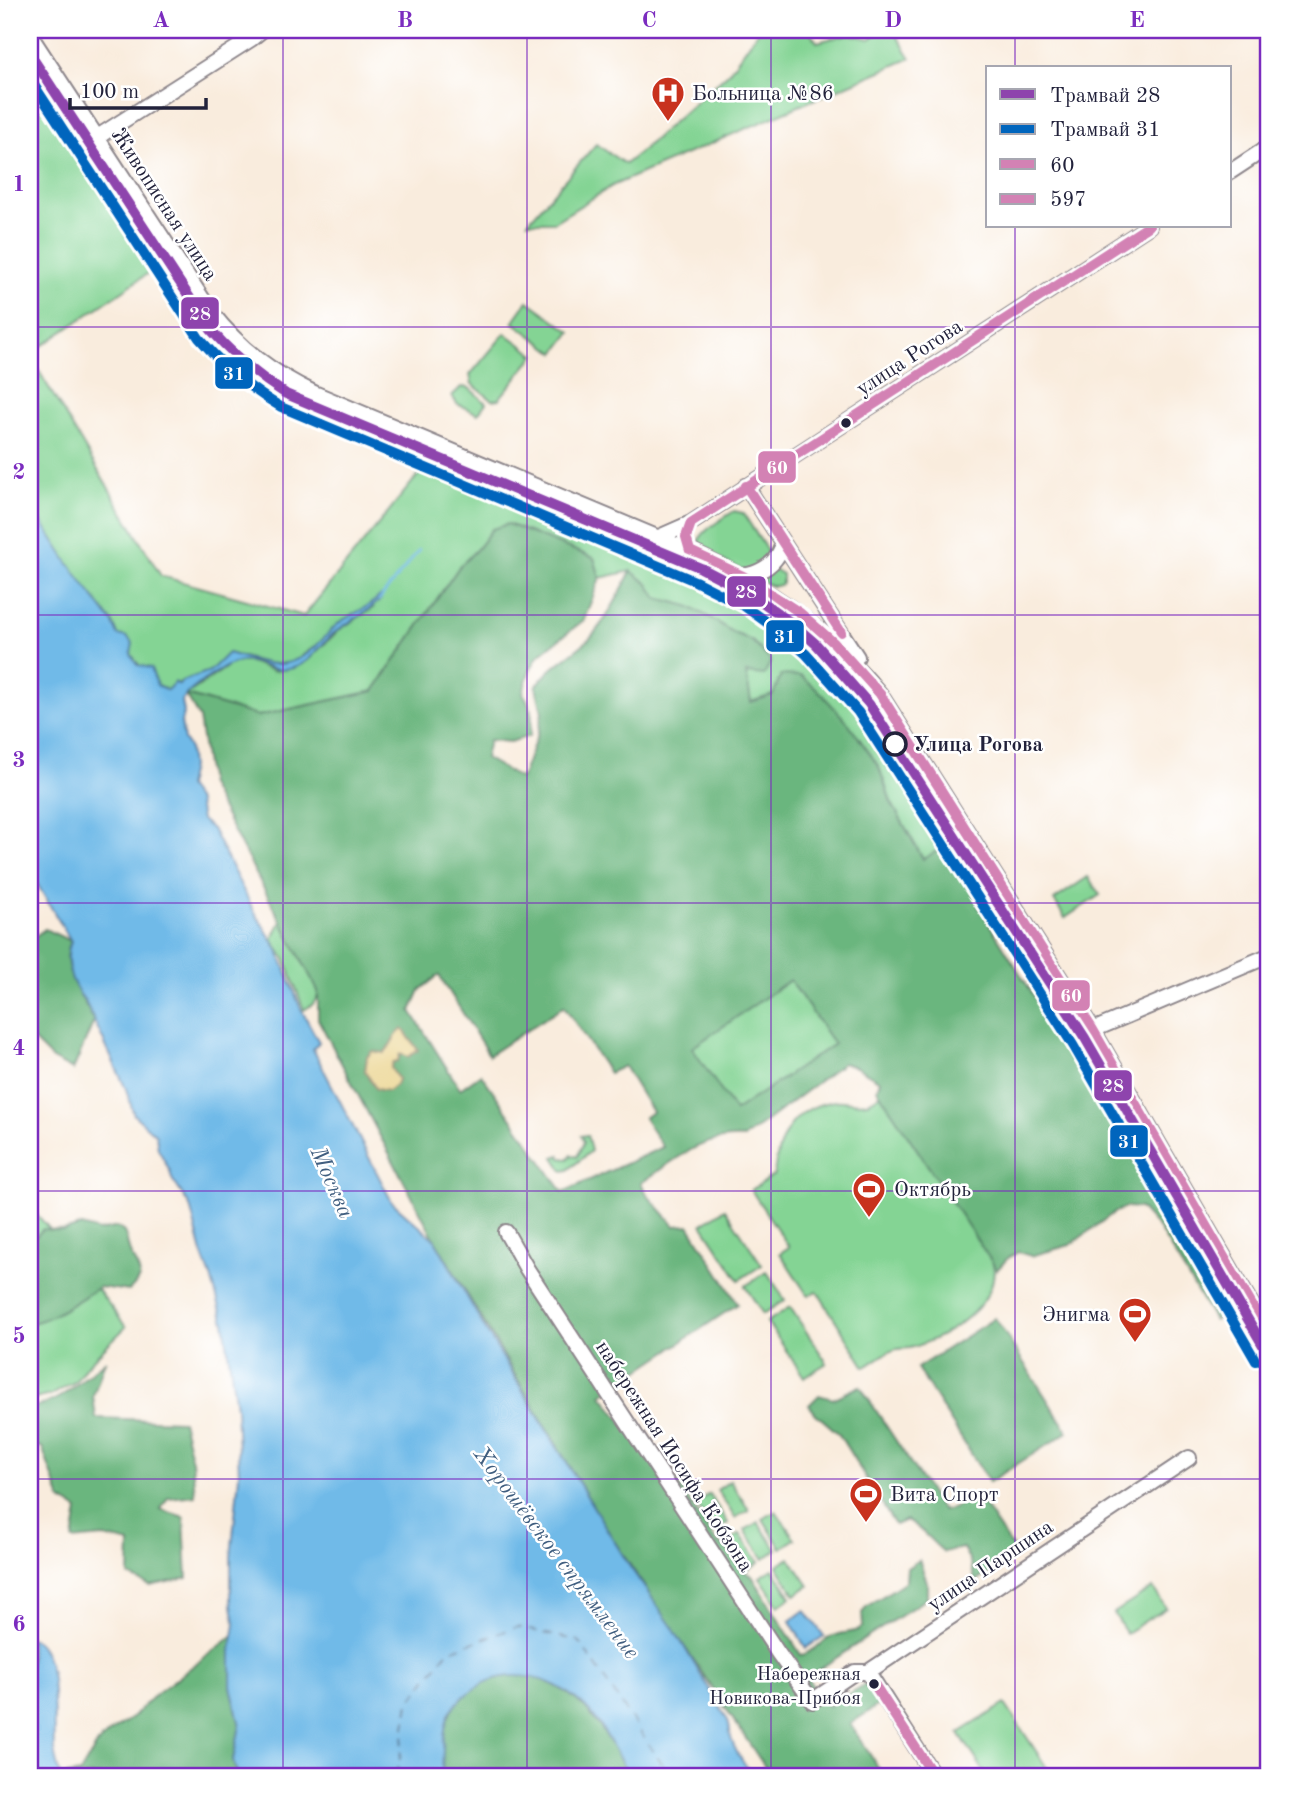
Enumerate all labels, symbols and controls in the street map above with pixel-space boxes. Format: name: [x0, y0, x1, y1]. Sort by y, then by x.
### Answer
text: A: [152, 9, 170, 32]
text: B: [397, 9, 413, 32]
text: C: [641, 9, 657, 32]
text: D: [884, 9, 902, 32]
text: E: [1129, 9, 1145, 32]
scale bar: [70, 66, 206, 110]
legend: [986, 66, 1232, 228]
hospital icon: Больница №86: [649, 74, 687, 123]
text: 100 m: [80, 82, 139, 103]
place label: Больница №86: [692, 84, 834, 105]
text: Трамвай 28: [1050, 86, 1160, 107]
text: Трамвай 31: [1050, 120, 1160, 141]
street label: Живописная улица: [107, 125, 221, 285]
text: 60: [1050, 156, 1074, 177]
text: 1: [12, 173, 26, 196]
text: 597: [1050, 190, 1087, 211]
line badge: 28: [180, 296, 220, 330]
text: 28: [189, 306, 211, 325]
street label: улица Рогова: [853, 316, 967, 400]
line badge: 31: [214, 356, 254, 390]
text: 31: [223, 366, 245, 385]
unlabelled marker: [839, 416, 853, 430]
line badge: 60: [757, 450, 797, 484]
text: 60: [766, 460, 788, 479]
text: 2: [12, 461, 26, 484]
line badge: 28: [726, 575, 767, 608]
text: 28: [735, 584, 757, 603]
line badge: 31: [765, 619, 805, 653]
text: 31: [774, 629, 796, 648]
marker: Улица Рогова: [883, 732, 907, 756]
place label: Улица Рогова: [913, 735, 1044, 756]
text: 3: [12, 749, 26, 772]
line badge: 60: [1051, 979, 1091, 1012]
text: 60: [1060, 988, 1082, 1007]
text: 4: [12, 1037, 26, 1060]
line badge: 28: [1093, 1069, 1133, 1102]
text: 28: [1102, 1078, 1124, 1097]
line badge: 31: [1109, 1124, 1149, 1158]
text: 31: [1118, 1134, 1140, 1153]
water label: Москва: [305, 1142, 358, 1222]
sports icon: Октябрь: [850, 1170, 888, 1219]
place label: Октябрь: [894, 1180, 971, 1201]
sports icon: Энигма: [1116, 1295, 1154, 1344]
place label: Энигма: [1042, 1305, 1110, 1326]
text: 5: [12, 1325, 26, 1348]
street label: набережная Иосифа Кобзона: [591, 1337, 756, 1576]
water label: Хорошёвское спрямление: [468, 1442, 643, 1664]
sports icon: Вита Спорт: [847, 1475, 885, 1524]
place label: Вита Спорт: [890, 1485, 999, 1506]
street label: улица Паршина: [924, 1517, 1057, 1616]
text: 6: [12, 1613, 26, 1636]
place label: Набережная Новикова-Прибоя: [709, 1666, 861, 1709]
marker: Набережная Новикова-Прибоя: [867, 1677, 881, 1691]

